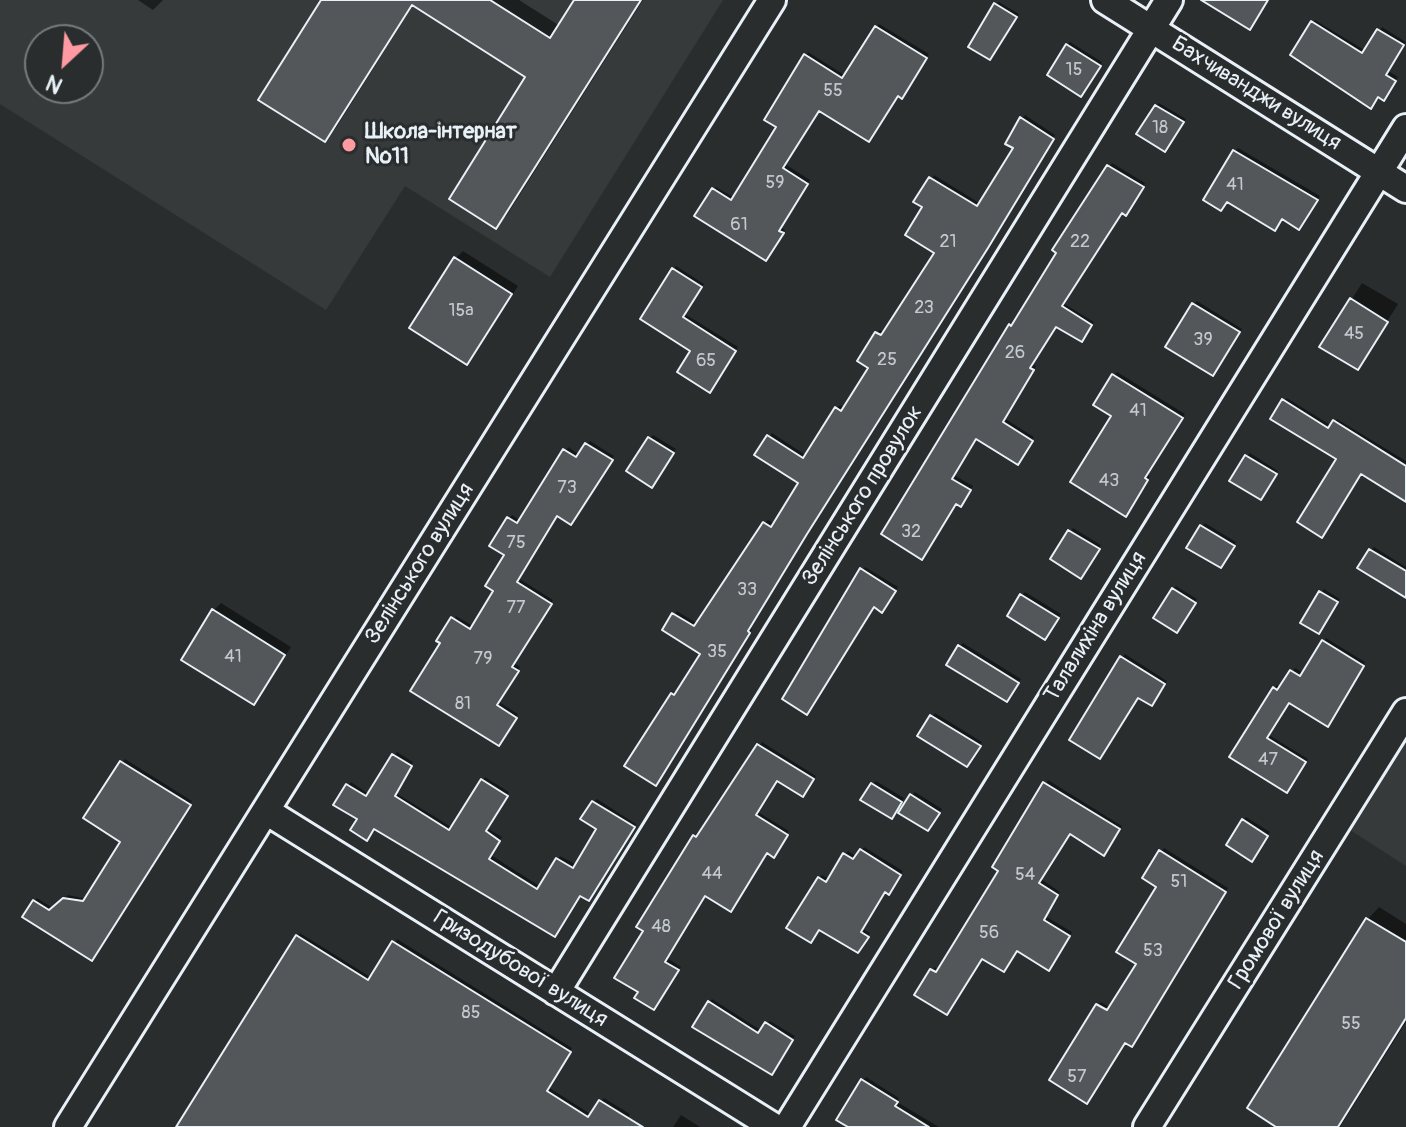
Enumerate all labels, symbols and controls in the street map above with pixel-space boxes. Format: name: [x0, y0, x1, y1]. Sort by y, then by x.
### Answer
north arrow: [24, 24, 104, 104]
street label: Бахчиванджи вулиця: [1166, 31, 1346, 157]
house number: 15: [1066, 59, 1082, 81]
text: N: [42, 68, 67, 100]
house number: 55: [823, 80, 843, 102]
house number: 18: [1152, 117, 1168, 139]
place label: Школа-інтернат №11: [365, 119, 517, 170]
marker: Школа-інтернат №11: [340, 136, 358, 154]
house number: 59: [765, 172, 785, 194]
house number: 41: [1226, 174, 1244, 196]
house number: 61: [730, 214, 748, 236]
house number: 21: [939, 231, 957, 253]
house number: 22: [1070, 231, 1090, 253]
house number: 23: [914, 297, 934, 319]
house number: 15а: [448, 300, 474, 322]
house number: 45: [1344, 323, 1364, 345]
house number: 39: [1193, 329, 1213, 351]
house number: 26: [1005, 342, 1025, 364]
house number: 25: [877, 349, 897, 371]
house number: 65: [696, 350, 716, 372]
house number: 41: [1129, 400, 1147, 422]
street label: Зелінського провулок: [797, 401, 929, 591]
house number: 43: [1099, 470, 1119, 492]
house number: 73: [557, 477, 577, 499]
street label: Зелінського вулиця: [360, 479, 480, 649]
house number: 32: [901, 521, 921, 543]
house number: 75: [506, 532, 526, 554]
street label: Талалихіна вулиця: [1039, 547, 1153, 707]
house number: 33: [737, 579, 757, 601]
house number: 77: [506, 597, 526, 619]
house number: 35: [707, 641, 727, 663]
house number: 41: [224, 646, 242, 668]
house number: 79: [474, 648, 492, 670]
house number: 81: [455, 693, 471, 715]
house number: 47: [1258, 749, 1278, 771]
street label: Громової вулиця: [1224, 845, 1330, 995]
house number: 44: [702, 863, 722, 885]
house number: 54: [1015, 864, 1035, 886]
house number: 51: [1171, 871, 1187, 893]
street label: Гризодубової вулиця: [428, 905, 612, 1033]
house number: 48: [651, 916, 671, 938]
house number: 56: [979, 922, 999, 944]
house number: 53: [1143, 940, 1163, 962]
house number: 85: [462, 1002, 480, 1024]
house number: 55: [1341, 1013, 1361, 1035]
house number: 57: [1067, 1066, 1087, 1088]

